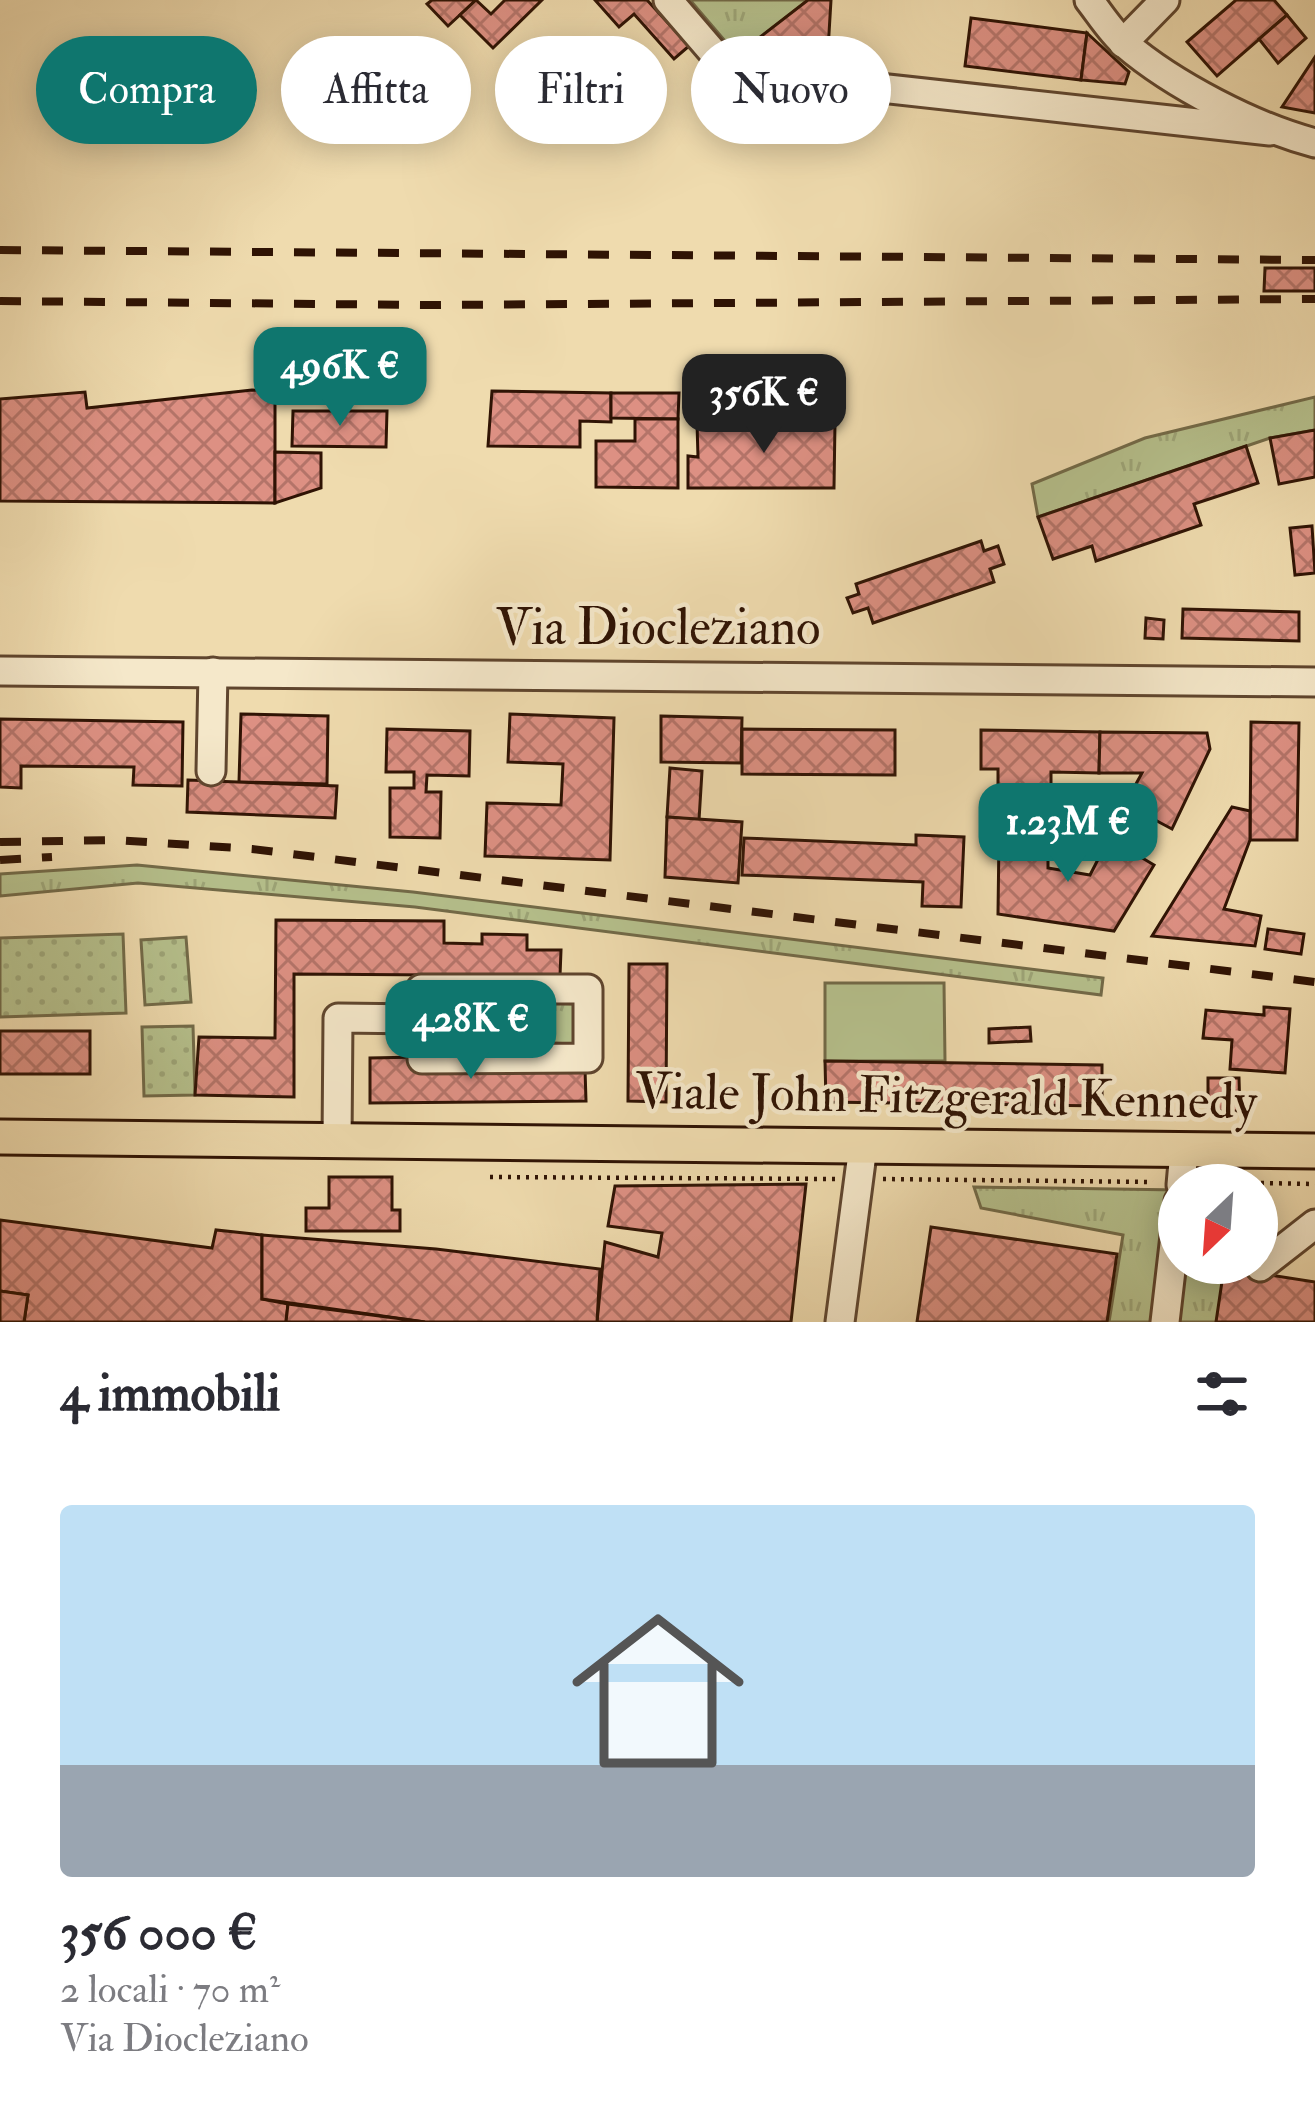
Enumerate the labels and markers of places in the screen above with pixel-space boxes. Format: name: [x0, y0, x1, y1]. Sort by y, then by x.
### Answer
pin: 496K €: [242, 327, 438, 429]
pin: 356K €: [666, 354, 862, 456]
pin: 1.23M €: [957, 783, 1179, 885]
pin: 428K €: [373, 980, 569, 1082]

